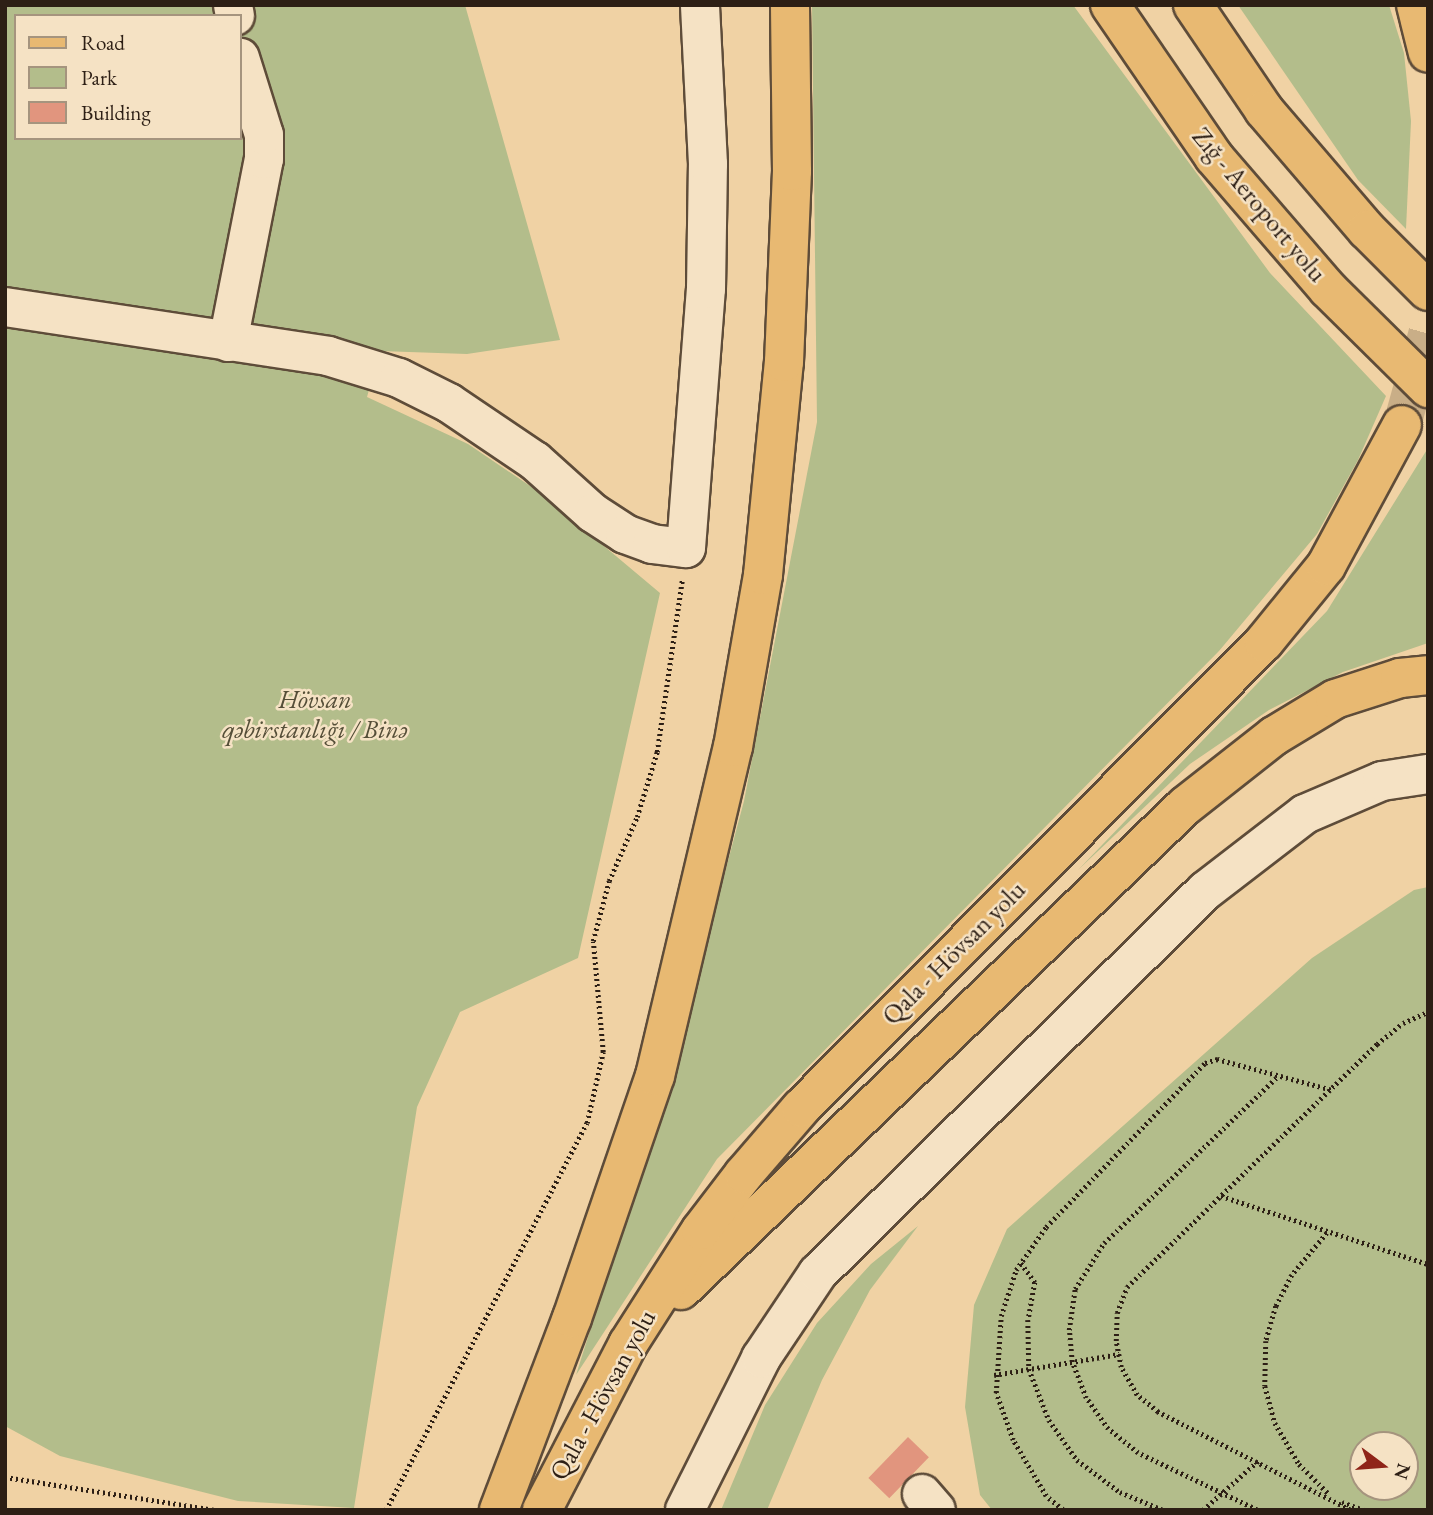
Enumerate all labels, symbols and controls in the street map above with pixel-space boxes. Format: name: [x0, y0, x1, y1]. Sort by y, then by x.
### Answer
legend: [14, 14, 242, 140]
text: Road: [81, 29, 125, 56]
text: Park: [81, 64, 117, 91]
text: Building: [81, 99, 151, 126]
street label: Zığ - Aeroport yolu: [1185, 121, 1333, 289]
park label: Hövsan qəbirstanlığı / Binə: [222, 684, 408, 746]
street label: Qala - Hövsan yolu: [876, 875, 1032, 1031]
street label: Qala - Hövsan yolu: [543, 1304, 663, 1486]
north arrow: [1349, 1431, 1419, 1501]
text: N: [1389, 1461, 1417, 1482]

